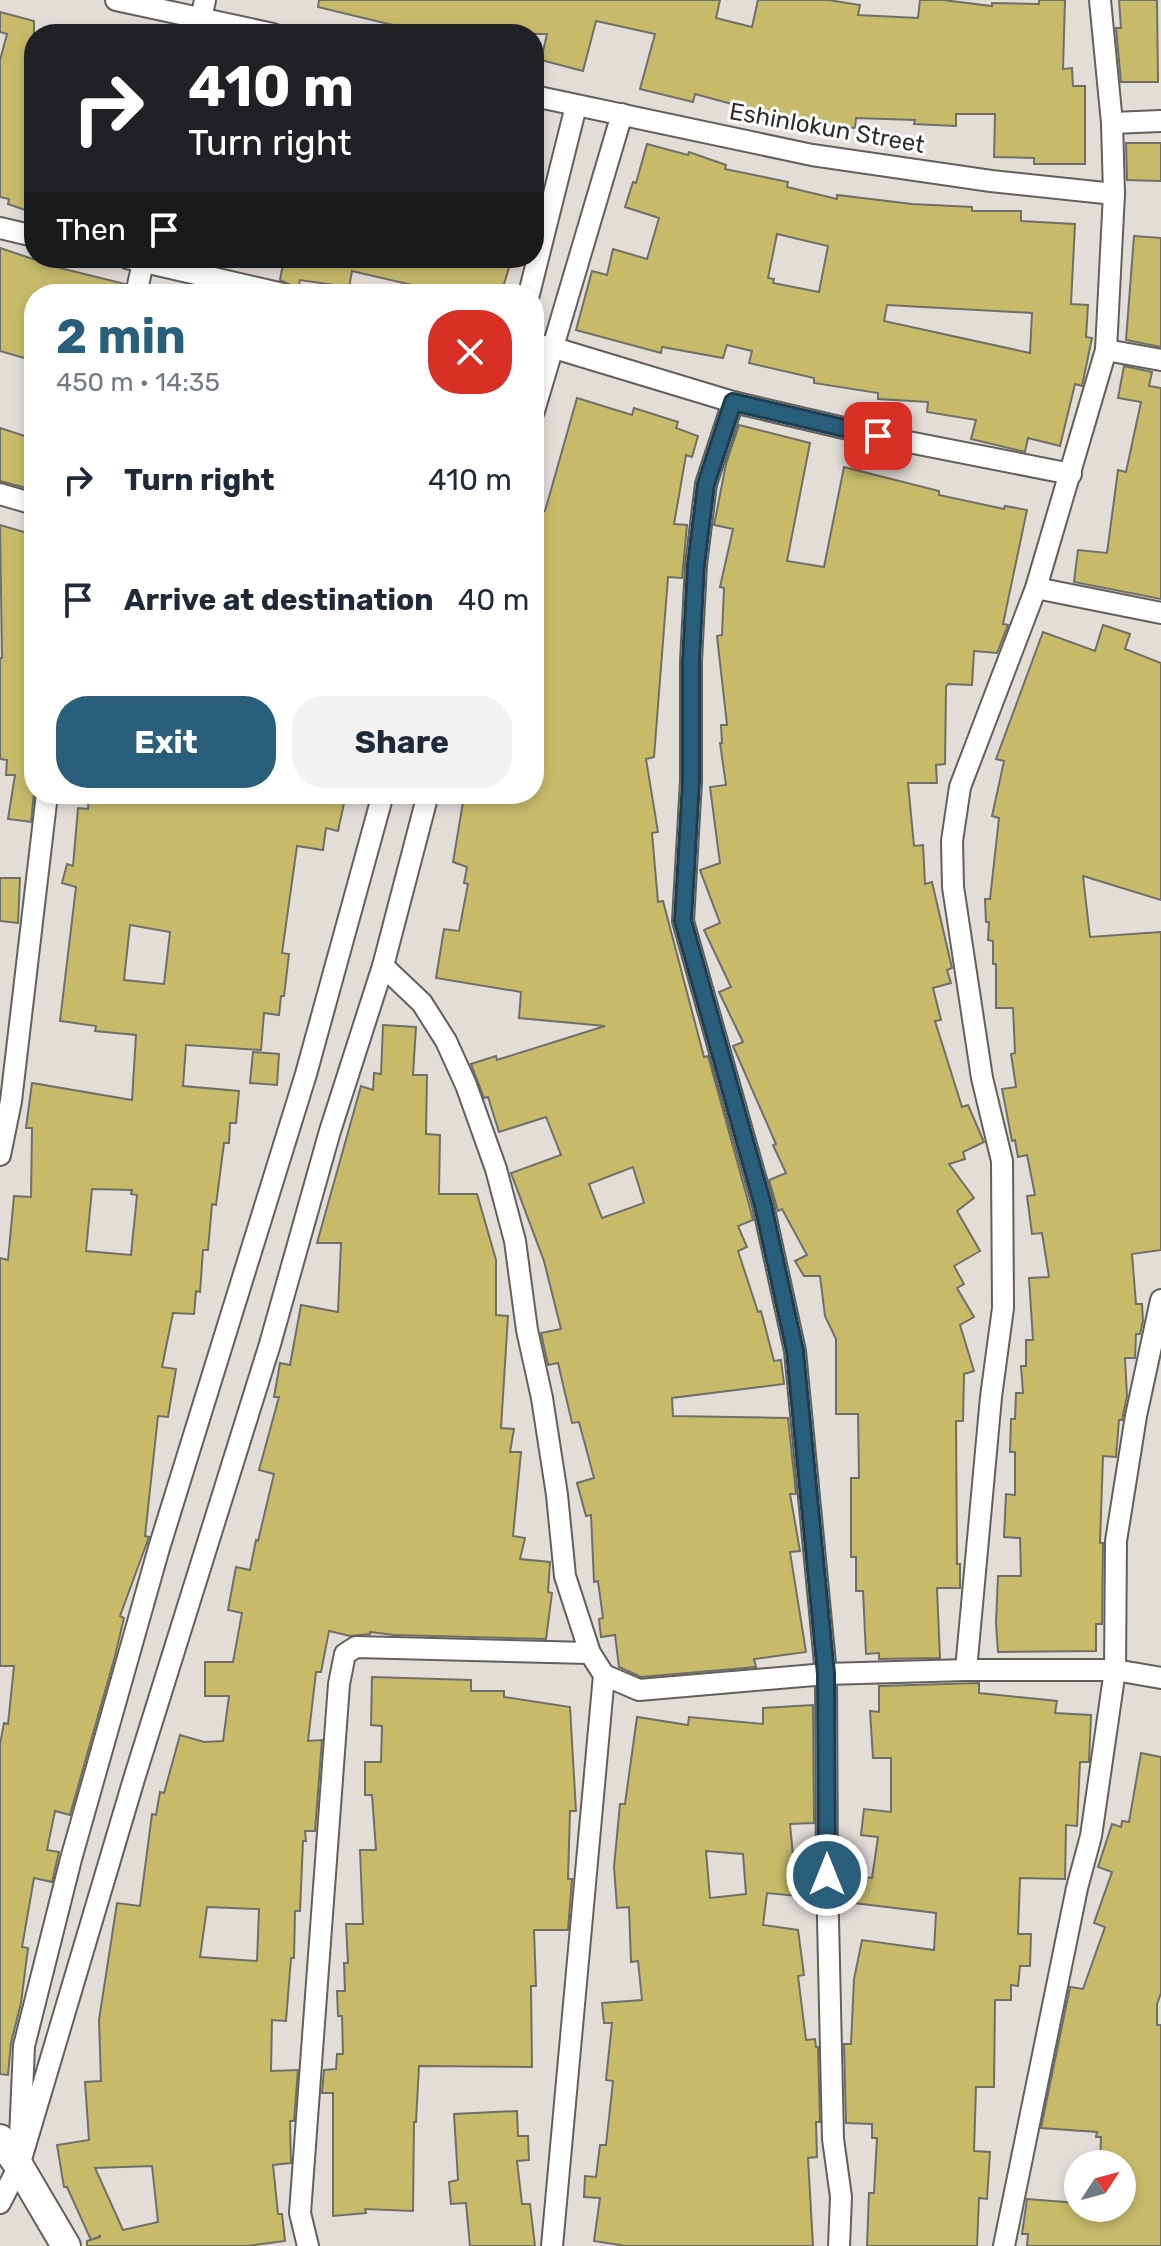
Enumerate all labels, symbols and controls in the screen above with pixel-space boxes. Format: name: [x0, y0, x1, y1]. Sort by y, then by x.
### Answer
text: 410 m: [188, 54, 354, 120]
icon: right: [56, 56, 160, 160]
street label: Eshinlokun Street: [727, 97, 927, 159]
text: Turn right: [188, 121, 352, 164]
icon: arrive: [142, 208, 186, 252]
text: Then: [56, 212, 126, 248]
text: 2 min: [56, 308, 186, 365]
button: close: [428, 310, 512, 394]
text: 450 m · 14:35: [56, 367, 220, 398]
pin: [844, 402, 912, 470]
icon: arrive: [856, 414, 900, 458]
icon: right: [56, 458, 100, 502]
text: Turn right: [124, 462, 275, 498]
text: 410 m: [428, 462, 512, 498]
icon: arrive: [56, 578, 100, 622]
text: Arrive at destination: [124, 582, 434, 618]
text: 40 m: [458, 582, 529, 618]
button: Exit: [56, 696, 276, 788]
button: Share: [292, 696, 512, 788]
position arrow: [785, 1833, 869, 1917]
north arrow: [1064, 2150, 1136, 2222]
map controls: [1064, 2150, 1136, 2222]

